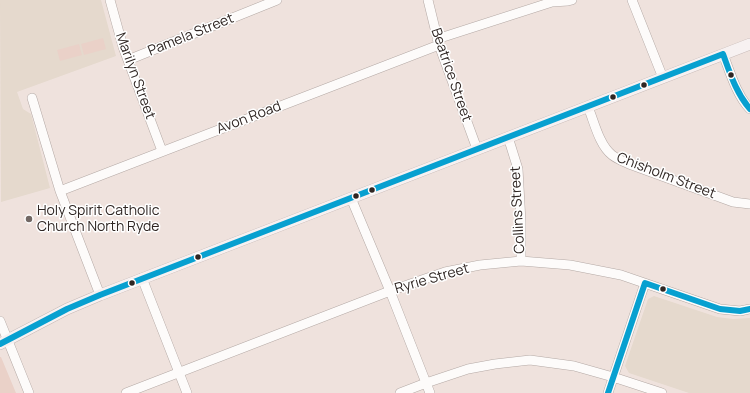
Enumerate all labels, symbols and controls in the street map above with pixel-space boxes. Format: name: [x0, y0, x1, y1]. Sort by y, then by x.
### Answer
street label: Pamela Street: [146, 10, 236, 60]
street label: Beatrice Street: [427, 26, 475, 124]
street label: Marilyn Street: [112, 30, 158, 122]
unlabelled marker: [726, 70, 736, 80]
unlabelled marker: [639, 80, 649, 90]
unlabelled marker: [608, 92, 618, 102]
street label: Avon Road: [214, 98, 284, 138]
street label: Chisholm Street: [614, 149, 718, 203]
street label: Collins Street: [507, 166, 529, 254]
unlabelled marker: [367, 185, 377, 195]
unlabelled marker: [351, 191, 361, 201]
place label: Holy Spirit Catholic Church North Ryde: [37, 203, 160, 236]
marker: Holy Spirit Catholic Church North Ryde: [24, 214, 34, 224]
unlabelled marker: [193, 252, 203, 262]
street label: Ryrie Street: [393, 260, 471, 298]
unlabelled marker: [127, 278, 137, 288]
unlabelled marker: [658, 284, 668, 294]

